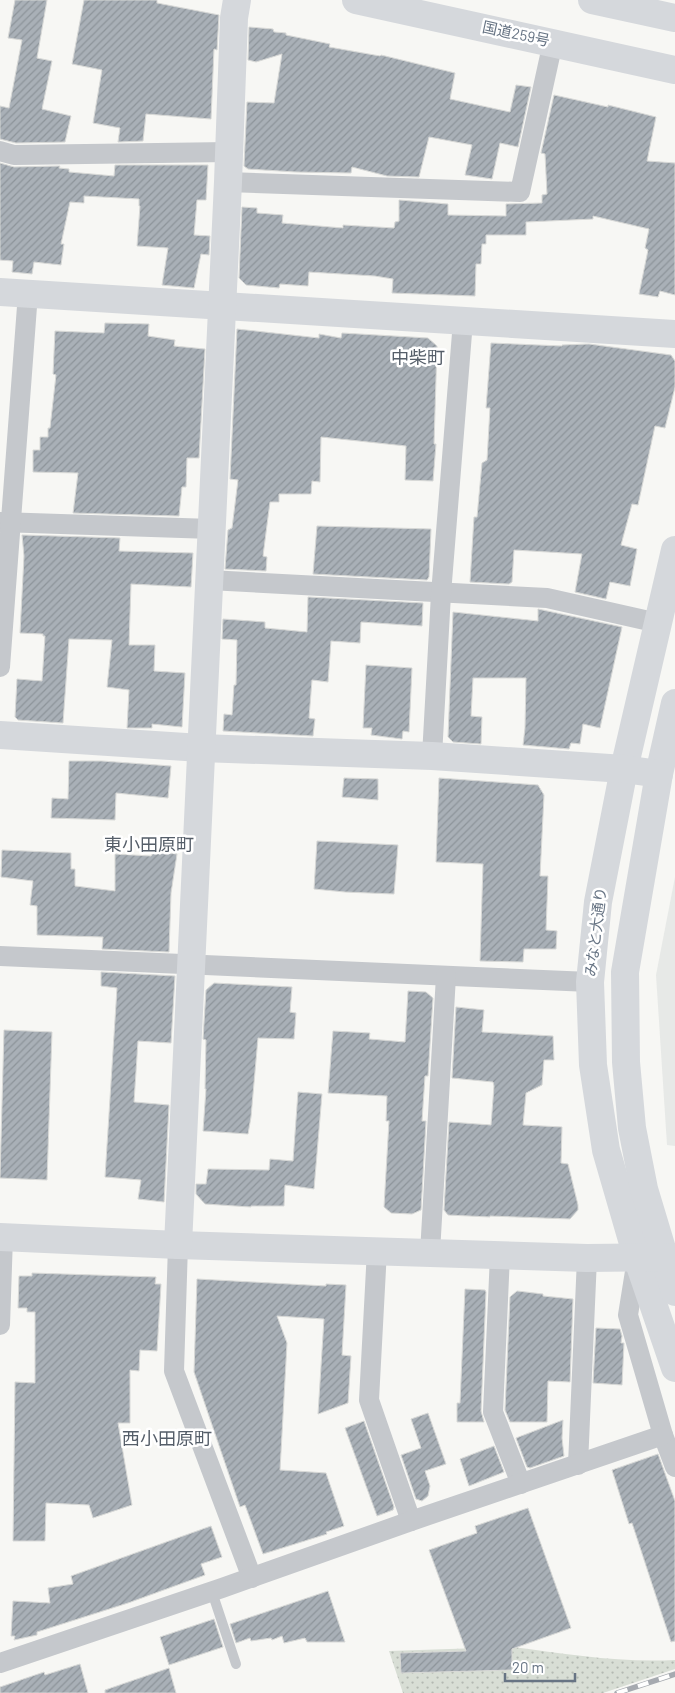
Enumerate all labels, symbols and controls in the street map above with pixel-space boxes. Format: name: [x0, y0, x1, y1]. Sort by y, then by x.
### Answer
street label: 国道259号: [481, 17, 552, 49]
district label: 中柴町: [391, 346, 445, 368]
district label: 東小田原町: [104, 833, 194, 855]
street label: みなと大通り: [581, 886, 609, 978]
district label: 西小田原町: [122, 1427, 212, 1449]
scale bar: [505, 1650, 575, 1682]
text: 20 m: [512, 1658, 544, 1676]

